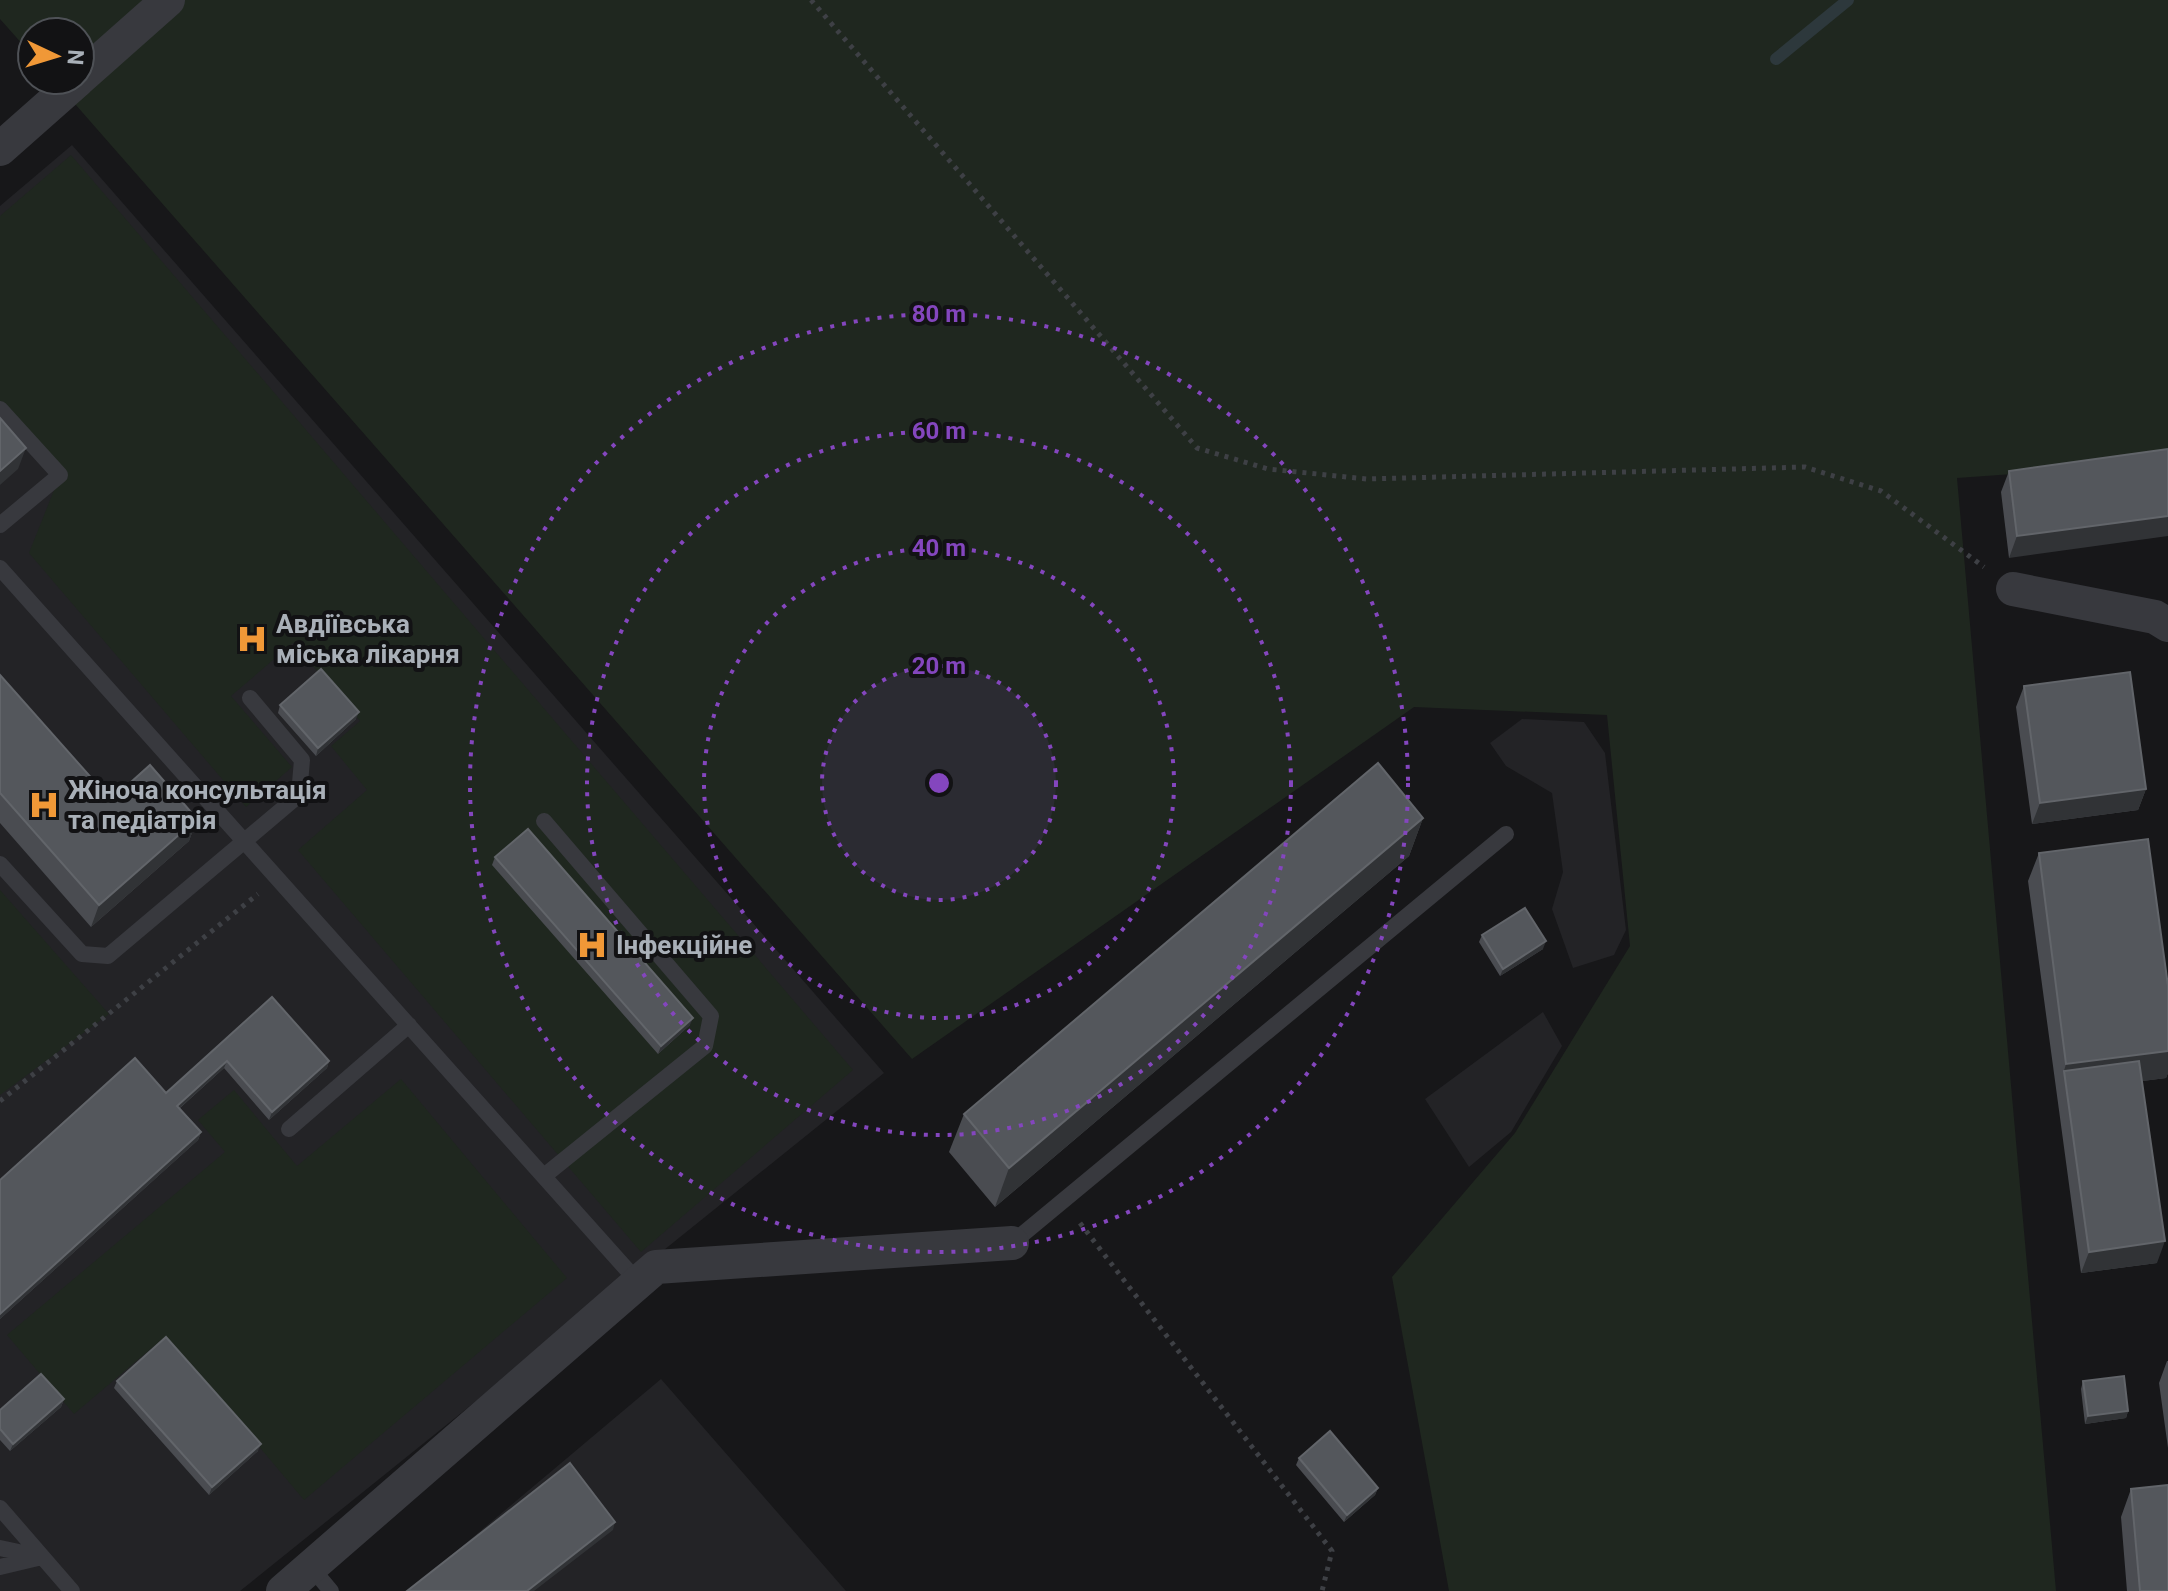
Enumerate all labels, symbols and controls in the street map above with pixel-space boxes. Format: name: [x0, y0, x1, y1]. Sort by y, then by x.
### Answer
north arrow: [16, 16, 96, 96]
text: N: [62, 49, 88, 66]
text: 80 m: [912, 300, 966, 328]
text: 60 m: [912, 417, 966, 445]
text: 40 m: [912, 534, 966, 562]
place label: Авдіївська міська лікарня: [276, 609, 460, 669]
hospital icon: Авдіївська міська лікарня: [235, 622, 269, 656]
text: 20 m: [912, 652, 966, 680]
centre of rings: [925, 769, 953, 797]
place label: Жіноча консультація та педіатрія: [68, 775, 327, 835]
hospital icon: Жіноча консультація та педіатрія: [27, 788, 61, 822]
hospital icon: Інфекційне: [575, 928, 609, 962]
place label: Інфекційне: [616, 930, 752, 960]

